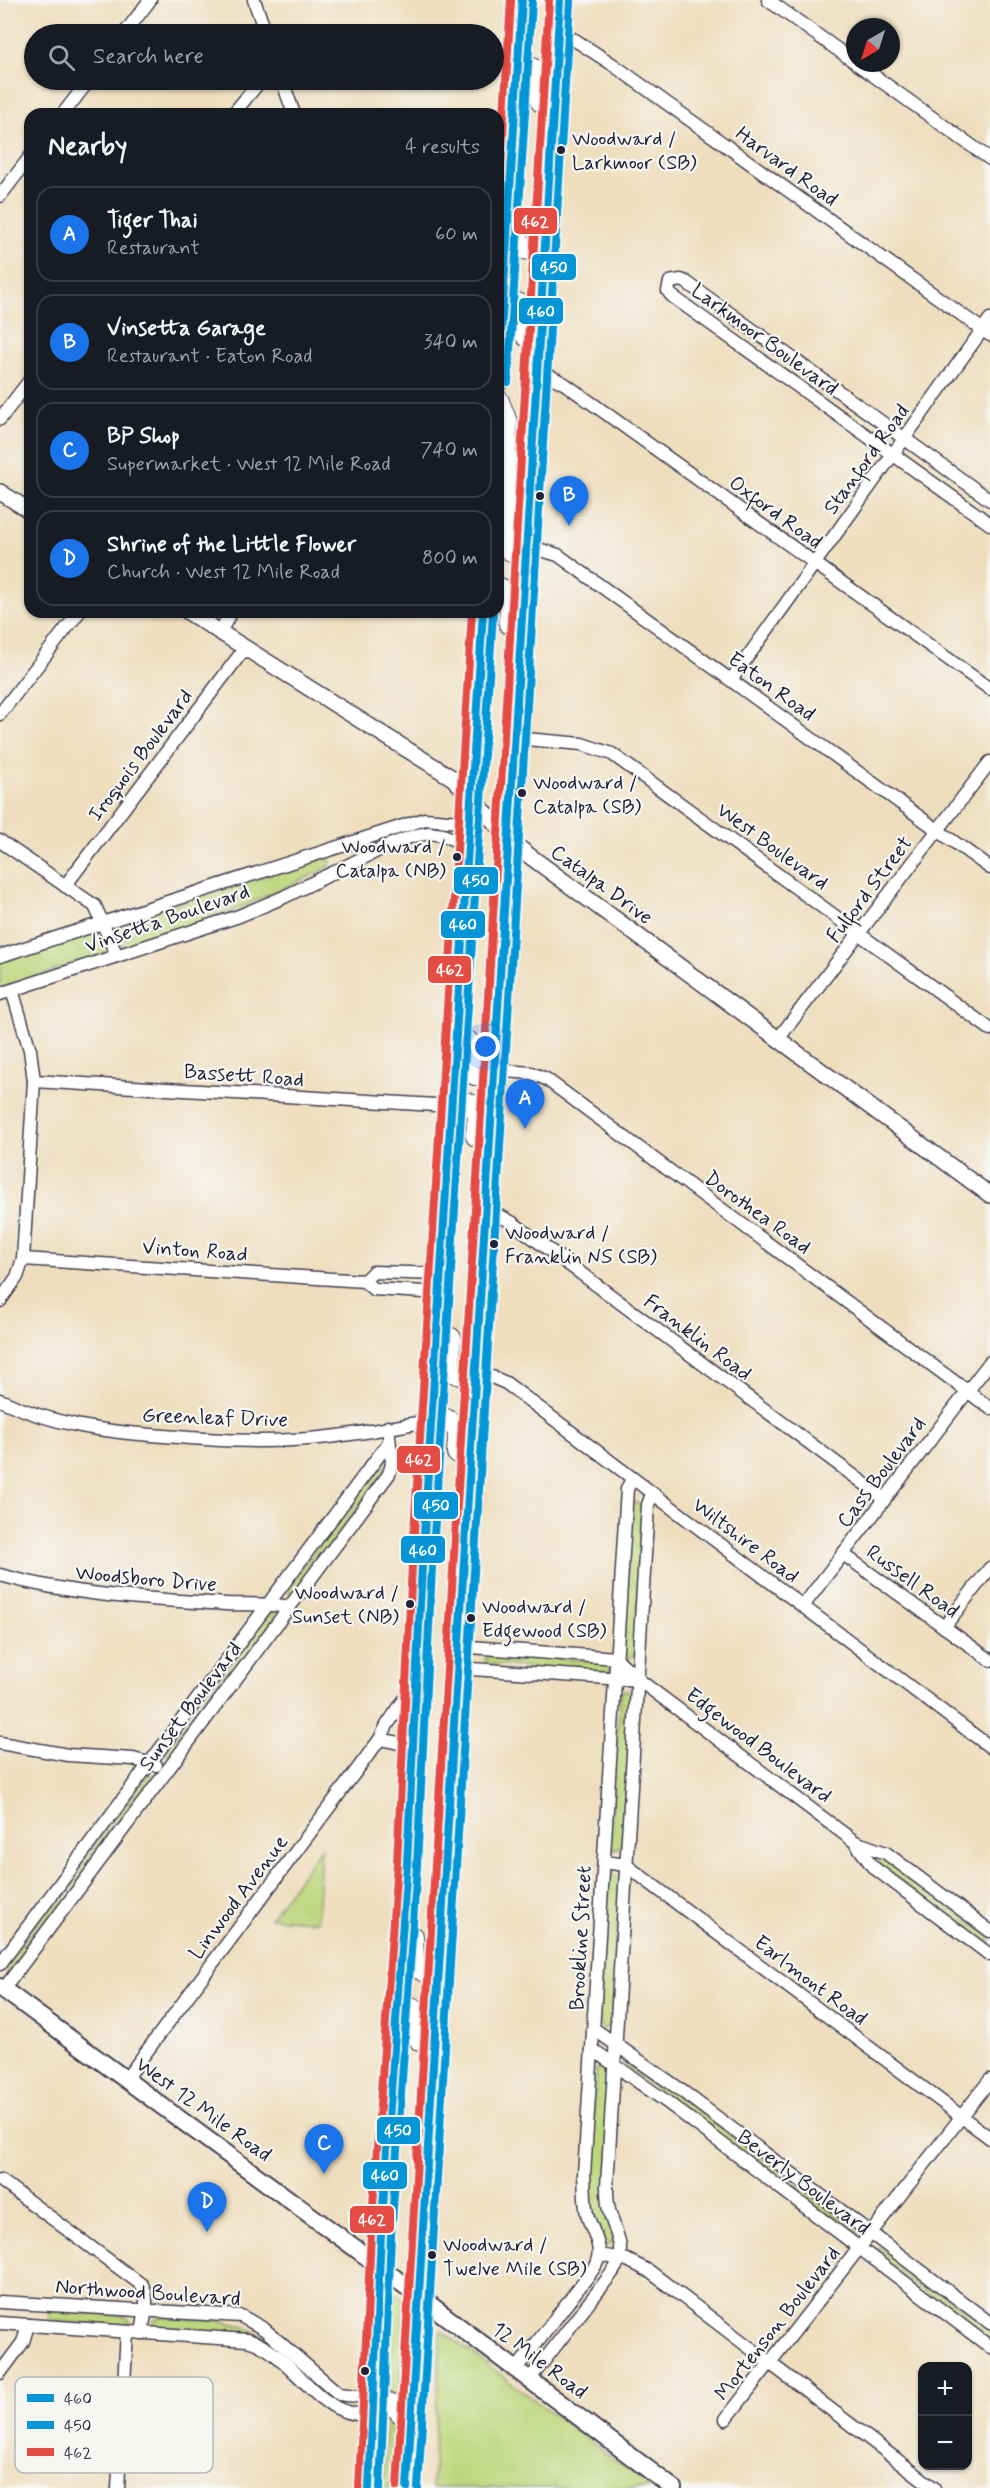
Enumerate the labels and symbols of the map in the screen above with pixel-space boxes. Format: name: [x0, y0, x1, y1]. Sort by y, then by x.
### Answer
north arrow: [846, 18, 900, 72]
street label: Harvard Road: [730, 120, 843, 213]
place label: Woodward / Larkmoor (SB): [572, 126, 697, 177]
marker: Woodward / Larkmoor (SB): [555, 144, 567, 156]
line badge: 462: [513, 207, 558, 235]
text: 462: [521, 212, 549, 233]
line badge: 450: [531, 253, 577, 281]
text: 450: [540, 258, 568, 279]
street label: Larkmoor Boulevard: [685, 277, 844, 403]
line badge: 460: [518, 297, 564, 325]
text: 460: [527, 302, 555, 323]
street label: Stanford Road: [817, 399, 918, 522]
street label: Oxford Road: [722, 469, 828, 558]
pin: B: [550, 476, 588, 526]
unlabelled marker: [534, 490, 546, 502]
street label: Eaton Road: [722, 646, 821, 728]
street label: Iroquois Boulevard: [82, 684, 200, 827]
place label: Woodward / Catalpa (SB): [533, 770, 641, 821]
marker: Woodward / Catalpa (SB): [516, 787, 528, 799]
street label: West Boulevard: [711, 797, 834, 897]
street label: Fulford Street: [820, 830, 921, 950]
place label: Woodward / Catalpa (NB): [336, 834, 446, 885]
street label: Catalpa Drive: [545, 838, 658, 931]
marker: Woodward / Catalpa (NB): [451, 851, 463, 863]
line badge: 450: [453, 866, 499, 895]
text: 450: [462, 871, 490, 892]
street label: Vinsetta Boulevard: [81, 878, 253, 960]
line badge: 460: [440, 910, 486, 939]
text: 460: [449, 915, 477, 936]
line badge: 462: [427, 955, 472, 984]
text: 462: [436, 960, 464, 981]
your location: [471, 1032, 500, 1061]
street label: Bassett Road: [183, 1058, 305, 1094]
pin: A: [506, 1080, 544, 1129]
street label: Dorothea Road: [698, 1164, 817, 1261]
place label: Woodward / Franklin NS (SB): [505, 1220, 657, 1271]
street label: Vinton Road: [141, 1233, 249, 1269]
marker: Woodward / Franklin NS (SB): [488, 1238, 500, 1250]
street label: Franklin Road: [638, 1288, 757, 1388]
street label: Greenleaf Drive: [141, 1401, 289, 1435]
street label: Cass Boulevard: [831, 1411, 933, 1534]
line badge: 462: [396, 1445, 441, 1474]
text: 462: [405, 1450, 433, 1471]
line badge: 450: [413, 1491, 459, 1520]
street label: Wiltshire Road: [686, 1491, 804, 1590]
text: 450: [422, 1496, 450, 1517]
line badge: 460: [400, 1535, 446, 1564]
street label: Russell Road: [860, 1539, 965, 1625]
text: 460: [409, 1541, 437, 1562]
street label: Woodsboro Drive: [74, 1559, 218, 1599]
place label: Woodward / Sunset (NB): [292, 1580, 399, 1631]
place label: Woodward / Edgewood (SB): [482, 1594, 606, 1647]
marker: Woodward / Sunset (NB): [404, 1598, 416, 1610]
marker: Woodward / Edgewood (SB): [465, 1612, 477, 1624]
street label: Sunset Boulevard: [133, 1636, 249, 1777]
street label: Edgewood Boulevard: [678, 1682, 837, 1812]
street label: Linwood Avenue: [183, 1830, 295, 1966]
street label: Brookline Street: [563, 1865, 599, 2011]
street label: Earlmont Road: [748, 1929, 873, 2033]
street label: West 12 Mile Road: [130, 2051, 277, 2169]
line badge: 450: [376, 2116, 421, 2145]
text: 450: [384, 2121, 412, 2142]
street label: Beverly Boulevard: [731, 2123, 876, 2242]
pin: C: [304, 2124, 344, 2174]
line badge: 460: [362, 2161, 408, 2190]
text: 460: [371, 2166, 399, 2187]
pin: D: [188, 2182, 226, 2232]
line badge: 462: [349, 2205, 395, 2234]
text: 462: [358, 2210, 386, 2231]
place label: Woodward / Twelve Mile (SB): [443, 2232, 587, 2283]
street label: Mortenson Boulevard: [709, 2241, 847, 2407]
marker: Woodward / Twelve Mile (SB): [426, 2249, 438, 2261]
street label: Northwood Boulevard: [54, 2273, 241, 2313]
street label: 12 Mile Road: [486, 2316, 593, 2406]
unlabelled marker: [359, 2365, 371, 2377]
legend: [15, 2377, 213, 2473]
text: 460: [64, 2389, 92, 2410]
text: 450: [64, 2416, 91, 2437]
text: 462: [64, 2443, 92, 2464]

